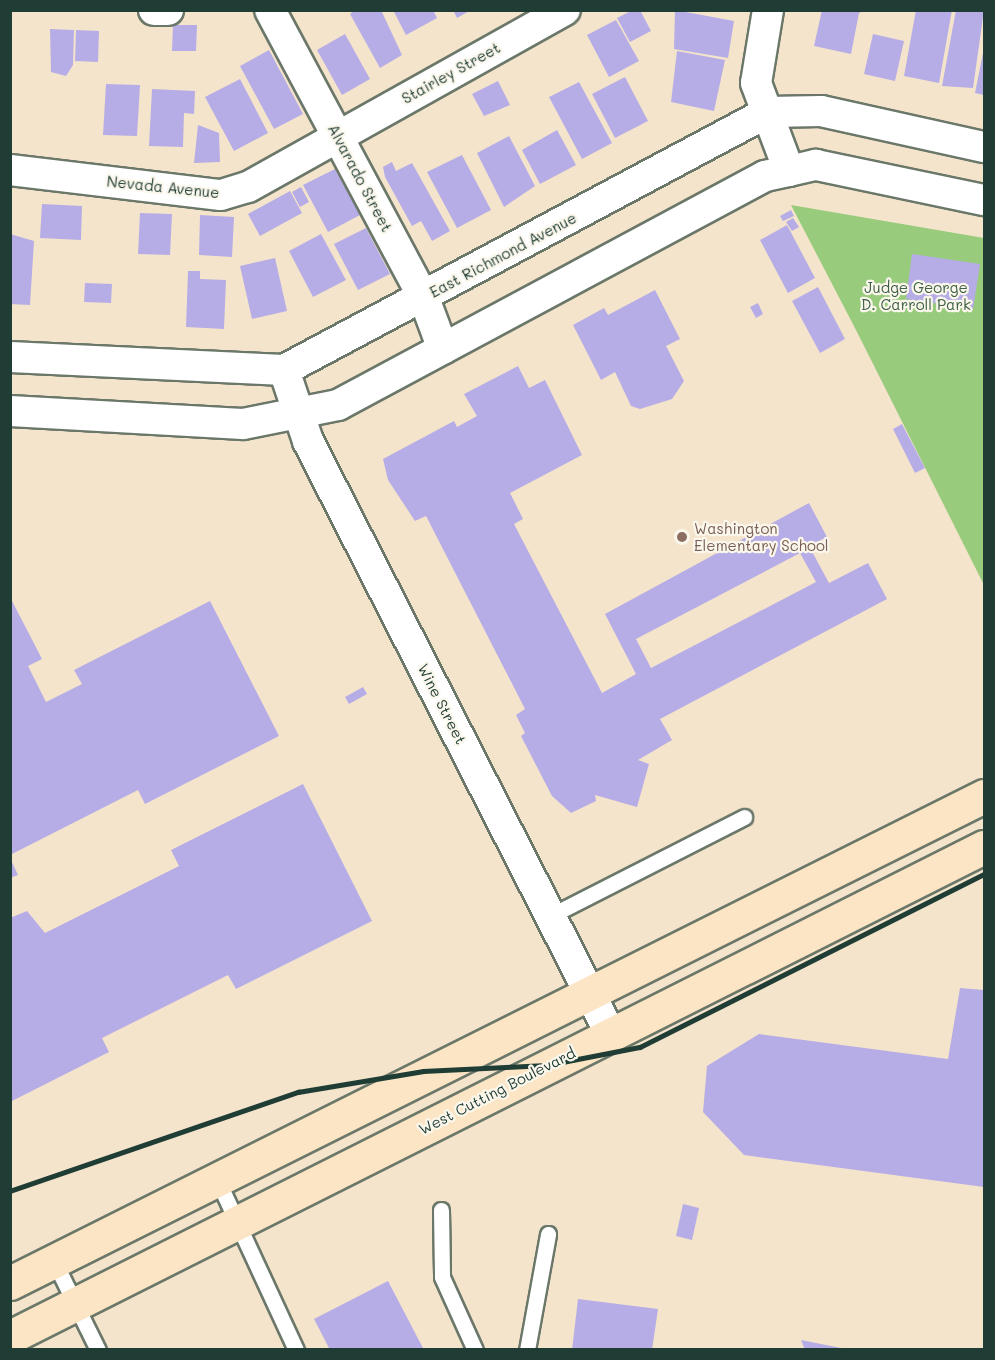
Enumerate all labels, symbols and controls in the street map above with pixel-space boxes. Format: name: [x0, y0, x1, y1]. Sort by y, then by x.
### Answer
street label: Stairley Street: [399, 38, 503, 108]
street label: Alvarado Street: [324, 121, 396, 235]
street label: Nevada Avenue: [106, 172, 220, 202]
street label: East Richmond Avenue: [427, 209, 579, 301]
park label: Judge George D. Carroll Park: [861, 278, 971, 313]
place label: Washington Elementary School: [694, 519, 829, 554]
marker: Washington Elementary School: [675, 530, 689, 544]
street label: Wine Street: [414, 661, 470, 747]
street label: West Cutting Boulevard: [416, 1044, 578, 1138]

